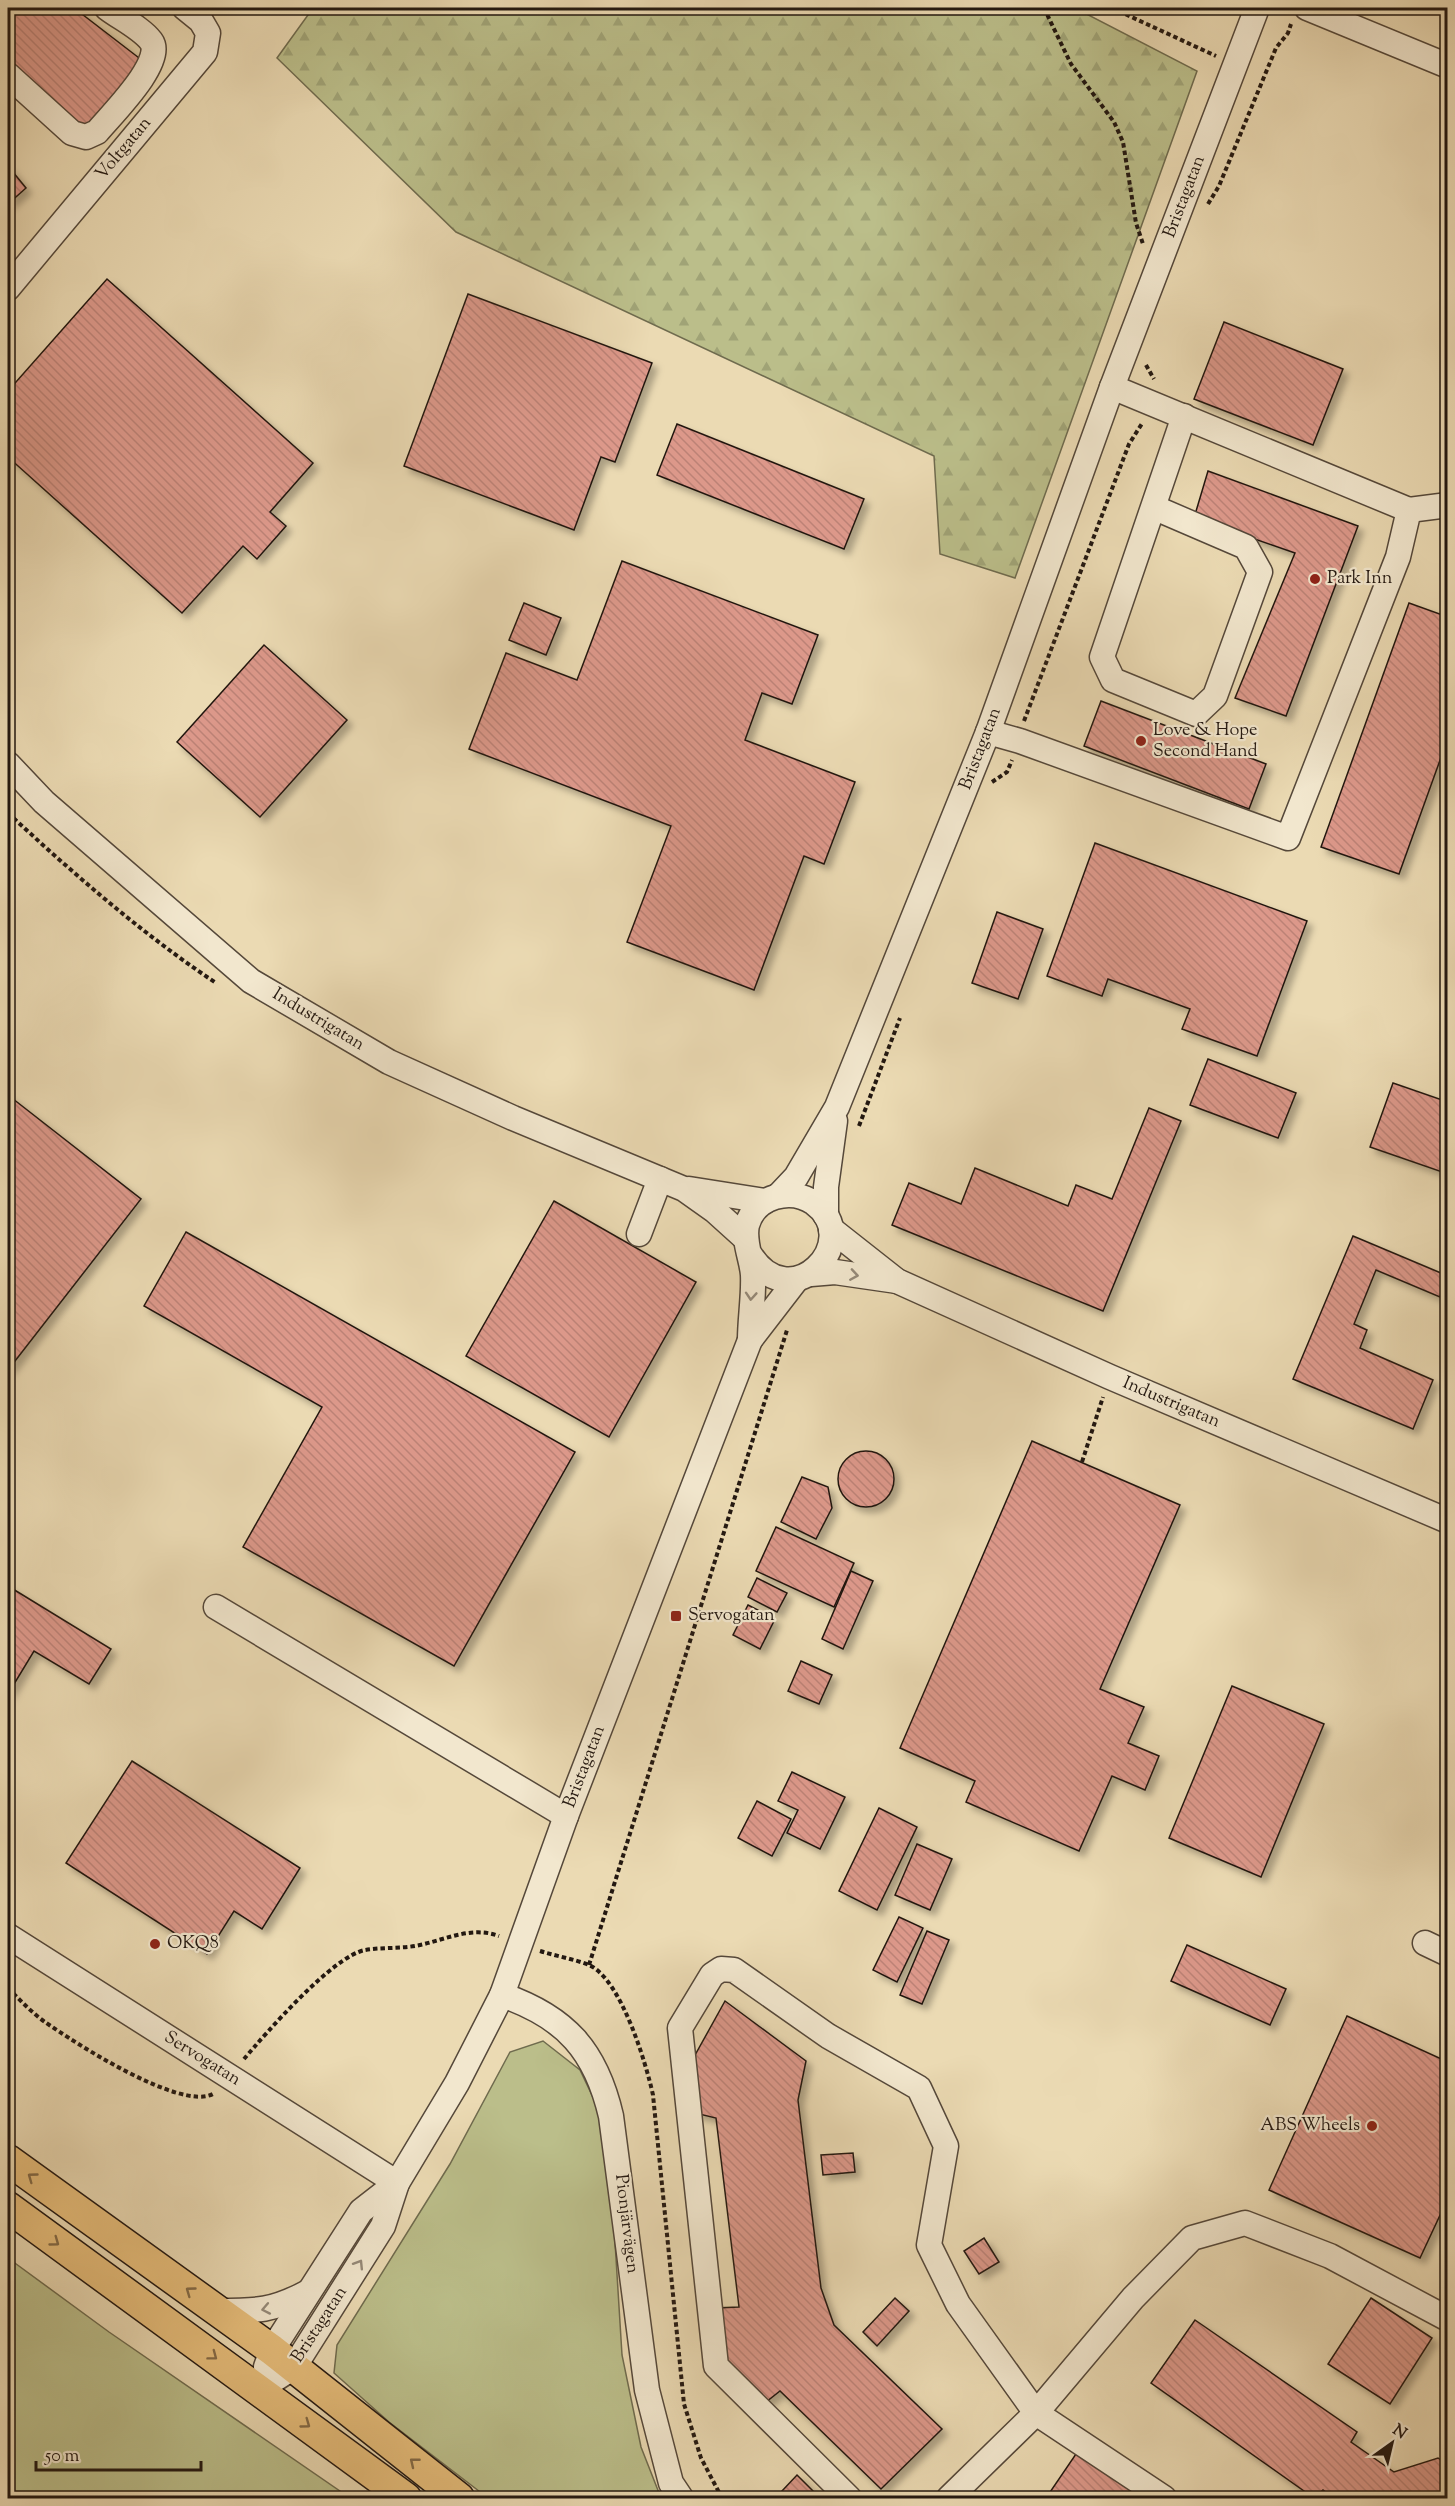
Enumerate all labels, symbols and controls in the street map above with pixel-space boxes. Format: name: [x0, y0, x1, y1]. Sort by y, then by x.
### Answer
street label: Voltgatan: [90, 111, 158, 186]
street label: Bristagatan: [1157, 152, 1213, 242]
place label: Park Inn: [1327, 566, 1393, 592]
marker: Park Inn: [1308, 572, 1322, 586]
street label: Bristagatan: [953, 704, 1009, 794]
place label: Love & Hope Second Hand: [1153, 718, 1258, 765]
marker: Love & Hope Second Hand: [1134, 734, 1148, 748]
street label: Industrigatan: [267, 982, 369, 1058]
one-way arrow: [849, 1269, 858, 1281]
one-way arrow: [745, 1292, 758, 1301]
street label: Industrigatan: [1118, 1371, 1224, 1435]
place label: Servogatan: [688, 1603, 775, 1629]
marker: Servogatan: [669, 1609, 683, 1623]
street label: Bristagatan: [557, 1722, 613, 1812]
place label: OKQ8: [167, 1931, 219, 1957]
marker: OKQ8: [148, 1937, 162, 1951]
street label: Servogatan: [158, 2025, 246, 2093]
place label: ABS Wheels: [1260, 2113, 1360, 2139]
marker: ABS Wheels: [1365, 2119, 1379, 2133]
street label: Pionjärvägen: [607, 2173, 645, 2276]
one-way arrow: [28, 2174, 39, 2185]
one-way arrow: [48, 2234, 59, 2245]
one-way arrow: [352, 2260, 364, 2270]
street label: Bristagatan: [286, 2281, 355, 2368]
one-way arrow: [186, 2288, 197, 2299]
one-way arrow: [261, 2302, 271, 2315]
one-way arrow: [206, 2349, 217, 2360]
north arrow: [1362, 2413, 1422, 2473]
one-way arrow: [299, 2417, 310, 2428]
text: N: [1387, 2420, 1411, 2446]
scale bar: [36, 2434, 201, 2472]
text: 50 m: [44, 2444, 80, 2470]
one-way arrow: [410, 2458, 421, 2469]

